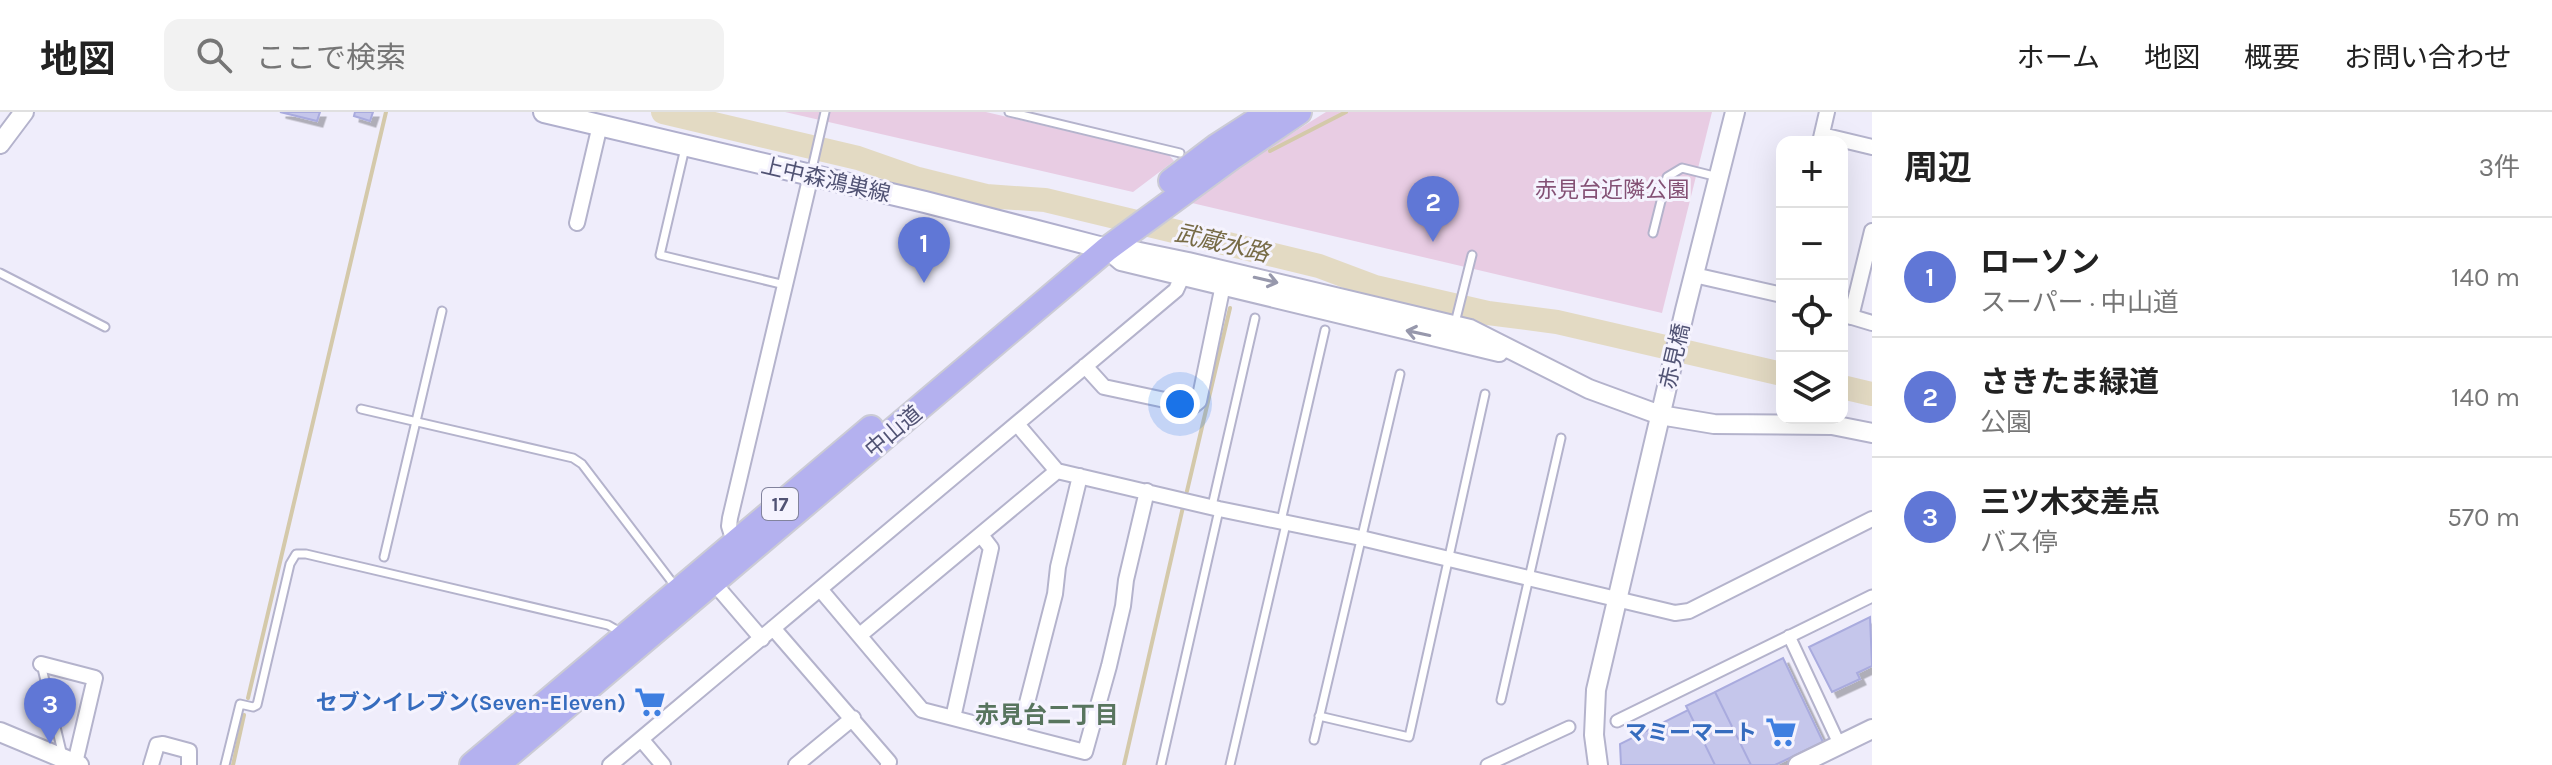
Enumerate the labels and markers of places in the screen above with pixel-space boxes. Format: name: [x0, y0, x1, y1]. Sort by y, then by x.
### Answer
pin: 2: [1407, 176, 1459, 242]
pin: 1: [898, 217, 950, 283]
pin: 3: [24, 678, 76, 744]
supermarket icon: セブンイレブン(Seven-Eleven): [633, 685, 667, 719]
place label: セブンイレブン(Seven-Eleven): [316, 690, 626, 716]
supermarket icon: マミーマート: [1764, 715, 1798, 749]
place label: マミーマート: [1625, 720, 1757, 746]

